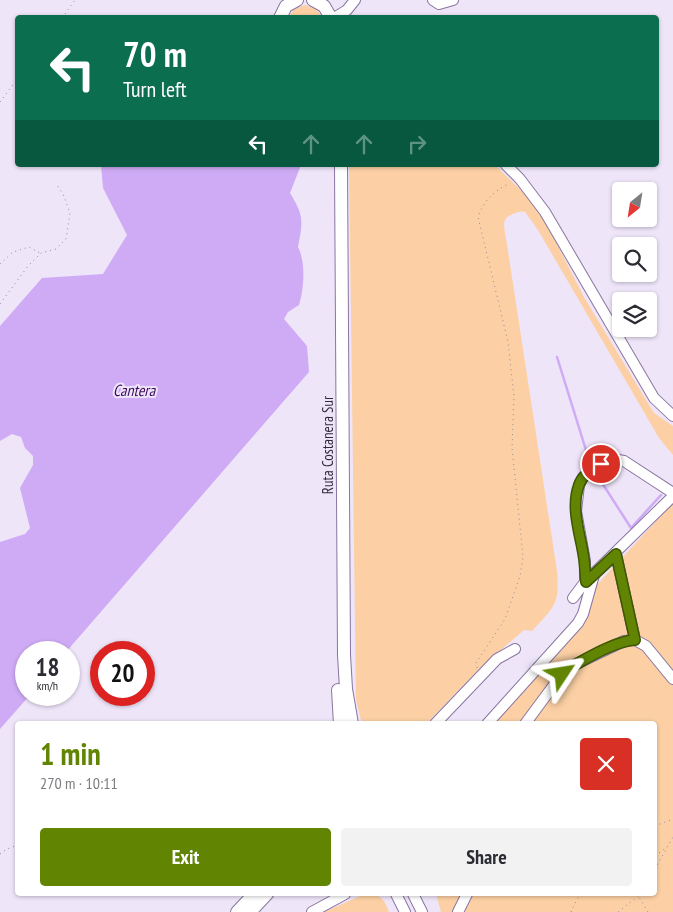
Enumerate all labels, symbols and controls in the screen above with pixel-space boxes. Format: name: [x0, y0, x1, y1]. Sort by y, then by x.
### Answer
text: 70 m: [123, 31, 187, 77]
icon: left: [40, 35, 105, 100]
text: Turn left: [123, 75, 187, 103]
icon: left: [244, 130, 272, 158]
icon: ahead: [297, 130, 325, 158]
icon: ahead: [350, 130, 378, 158]
icon: right: [403, 130, 431, 158]
north arrow: [612, 182, 658, 228]
map controls: [612, 182, 657, 337]
button: search: [612, 237, 657, 282]
button: layers: [612, 292, 657, 337]
water label: Cantera: [113, 380, 157, 400]
street label: Ruta Costanera Sur: [318, 395, 337, 494]
pin: [580, 443, 622, 485]
icon: arrive: [587, 450, 615, 478]
speed limit sign: 20: [90, 641, 155, 706]
position arrow: [535, 647, 587, 699]
text: 18: [36, 651, 59, 683]
text: km/h: [37, 678, 58, 693]
text: 1 min: [40, 734, 101, 773]
button: close: [580, 738, 632, 790]
text: 270 m · 10:11: [40, 773, 118, 793]
button: Exit: [40, 828, 331, 886]
button: Share: [341, 828, 632, 886]

